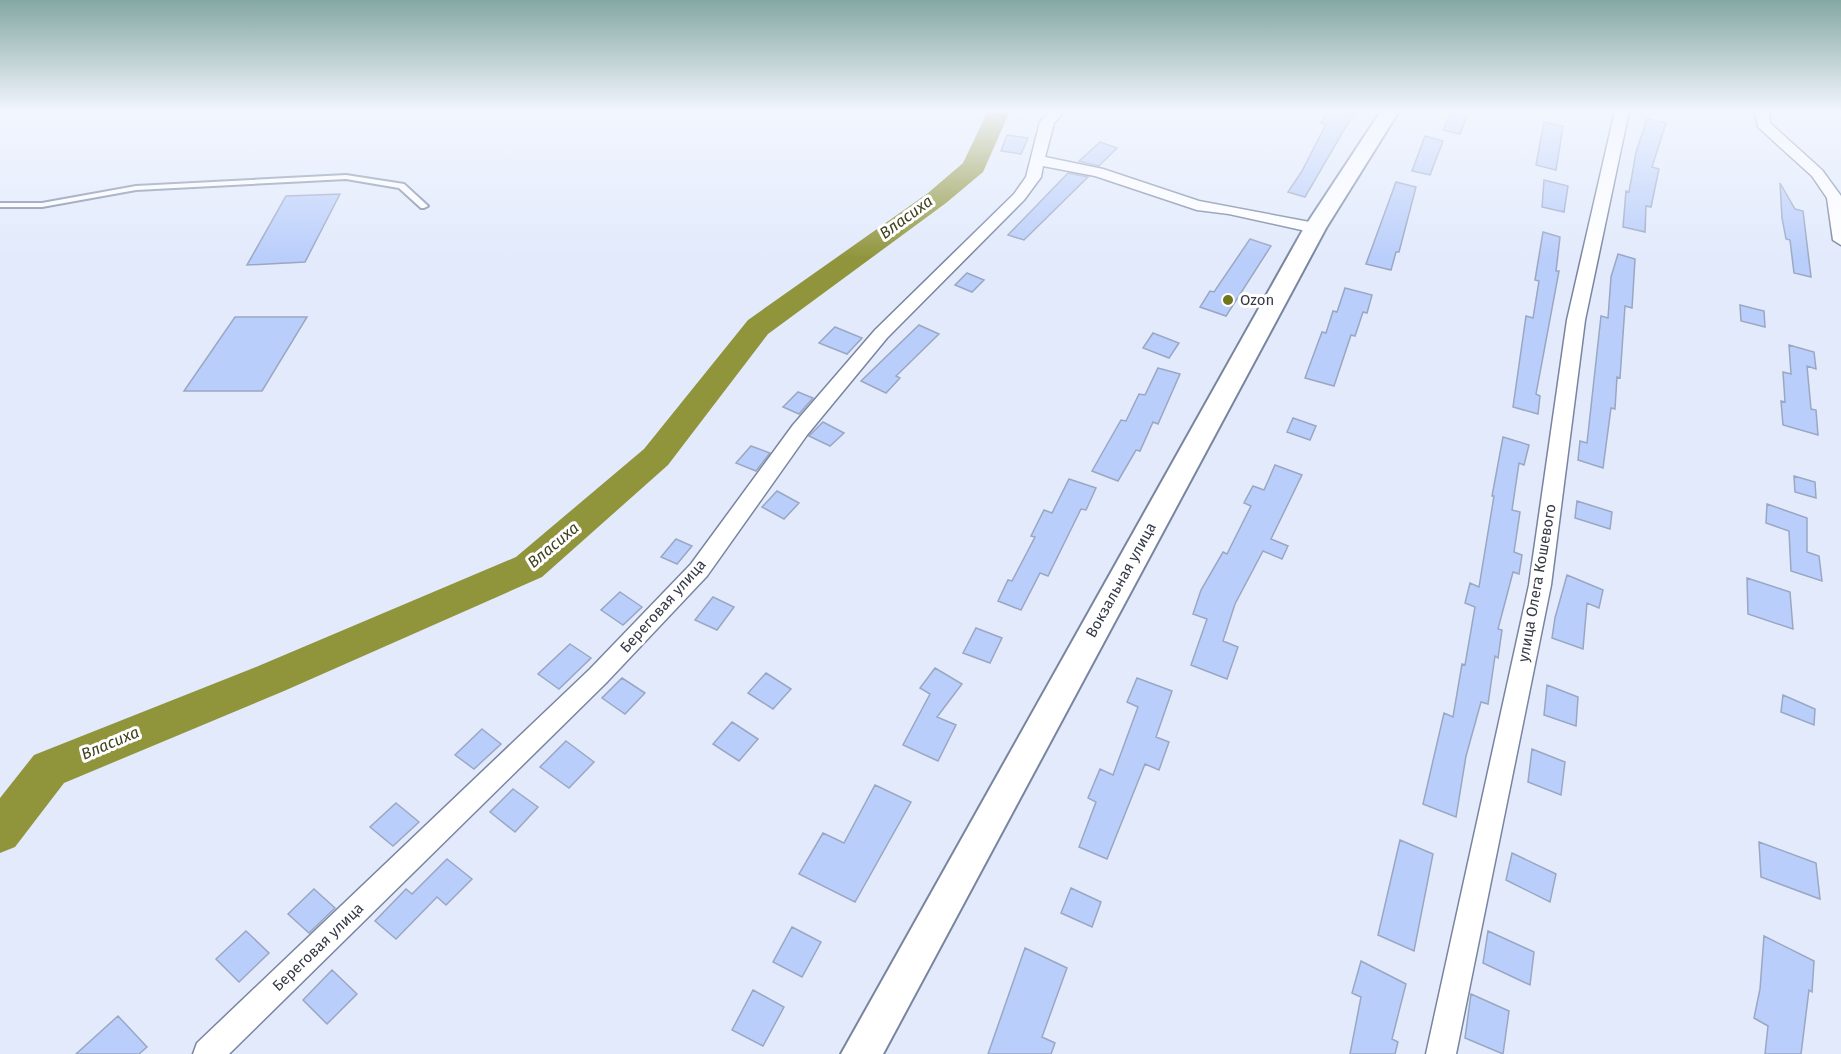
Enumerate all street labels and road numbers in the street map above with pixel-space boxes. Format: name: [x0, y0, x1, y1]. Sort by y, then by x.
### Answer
street label: улица Олега Кошевого: [1514, 503, 1560, 663]
street label: Вокзальная улица: [1082, 519, 1160, 641]
street label: Береговая улица: [616, 556, 710, 656]
street label: Береговая улица: [269, 899, 367, 995]

